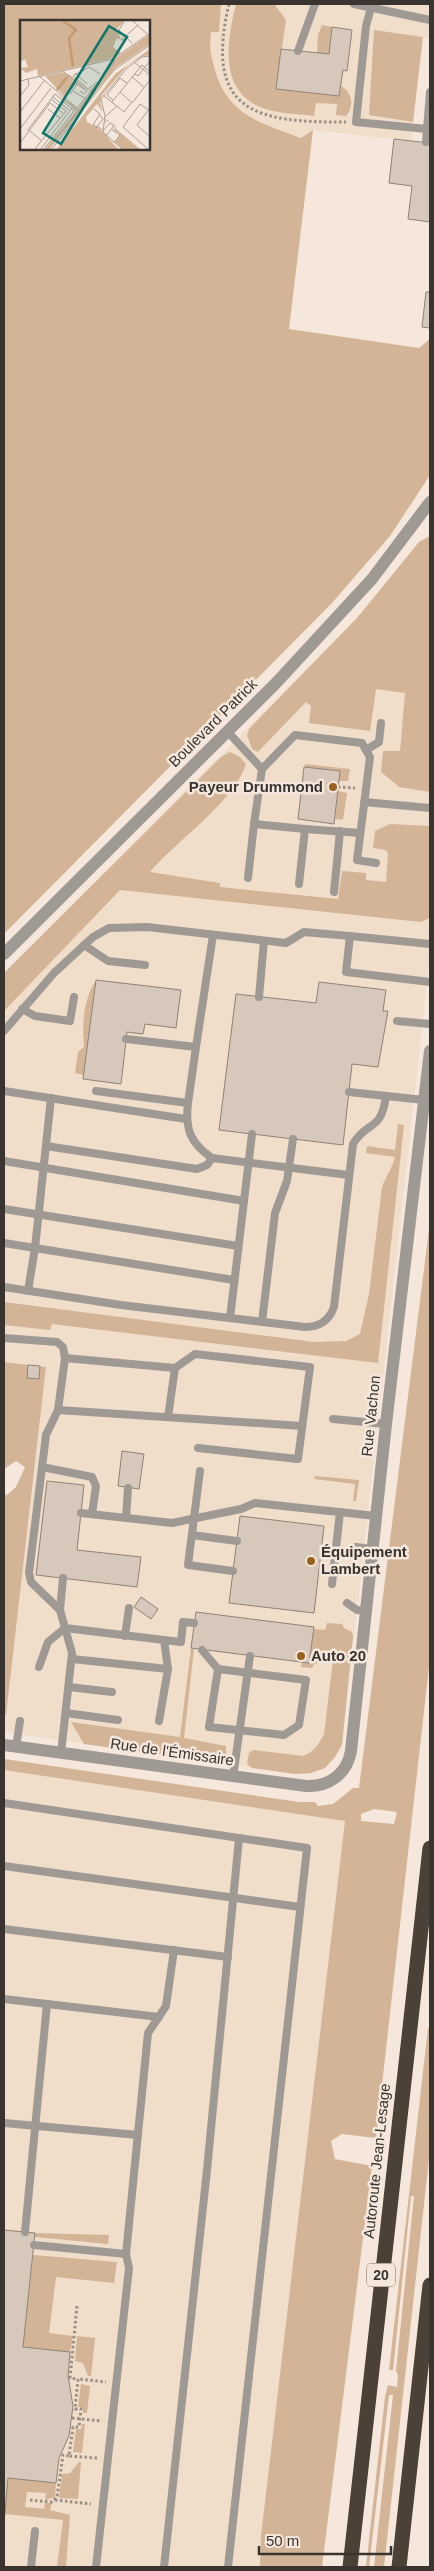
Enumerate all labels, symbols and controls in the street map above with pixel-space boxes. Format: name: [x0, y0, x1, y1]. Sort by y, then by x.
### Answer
inset map: [20, 20, 150, 150]
street label: Boulevard Patrick: [165, 675, 261, 770]
place label: Payeur Drummond: [189, 778, 323, 795]
marker: Payeur Drummond: [327, 781, 339, 793]
street label: Rue Vachon: [358, 1375, 383, 1457]
place label: Équipement Lambert: [321, 1543, 407, 1577]
marker: Équipement Lambert: [305, 1555, 317, 1567]
place label: Auto 20: [311, 1647, 366, 1664]
marker: Auto 20: [295, 1650, 307, 1662]
street label: Rue de l'Émissaire: [109, 1734, 235, 1769]
street label: Autoroute Jean-Lesage: [360, 2083, 393, 2239]
road number: 20: [367, 2264, 395, 2286]
scale bar: [259, 2524, 392, 2556]
text: 50 m: [266, 2532, 299, 2549]

